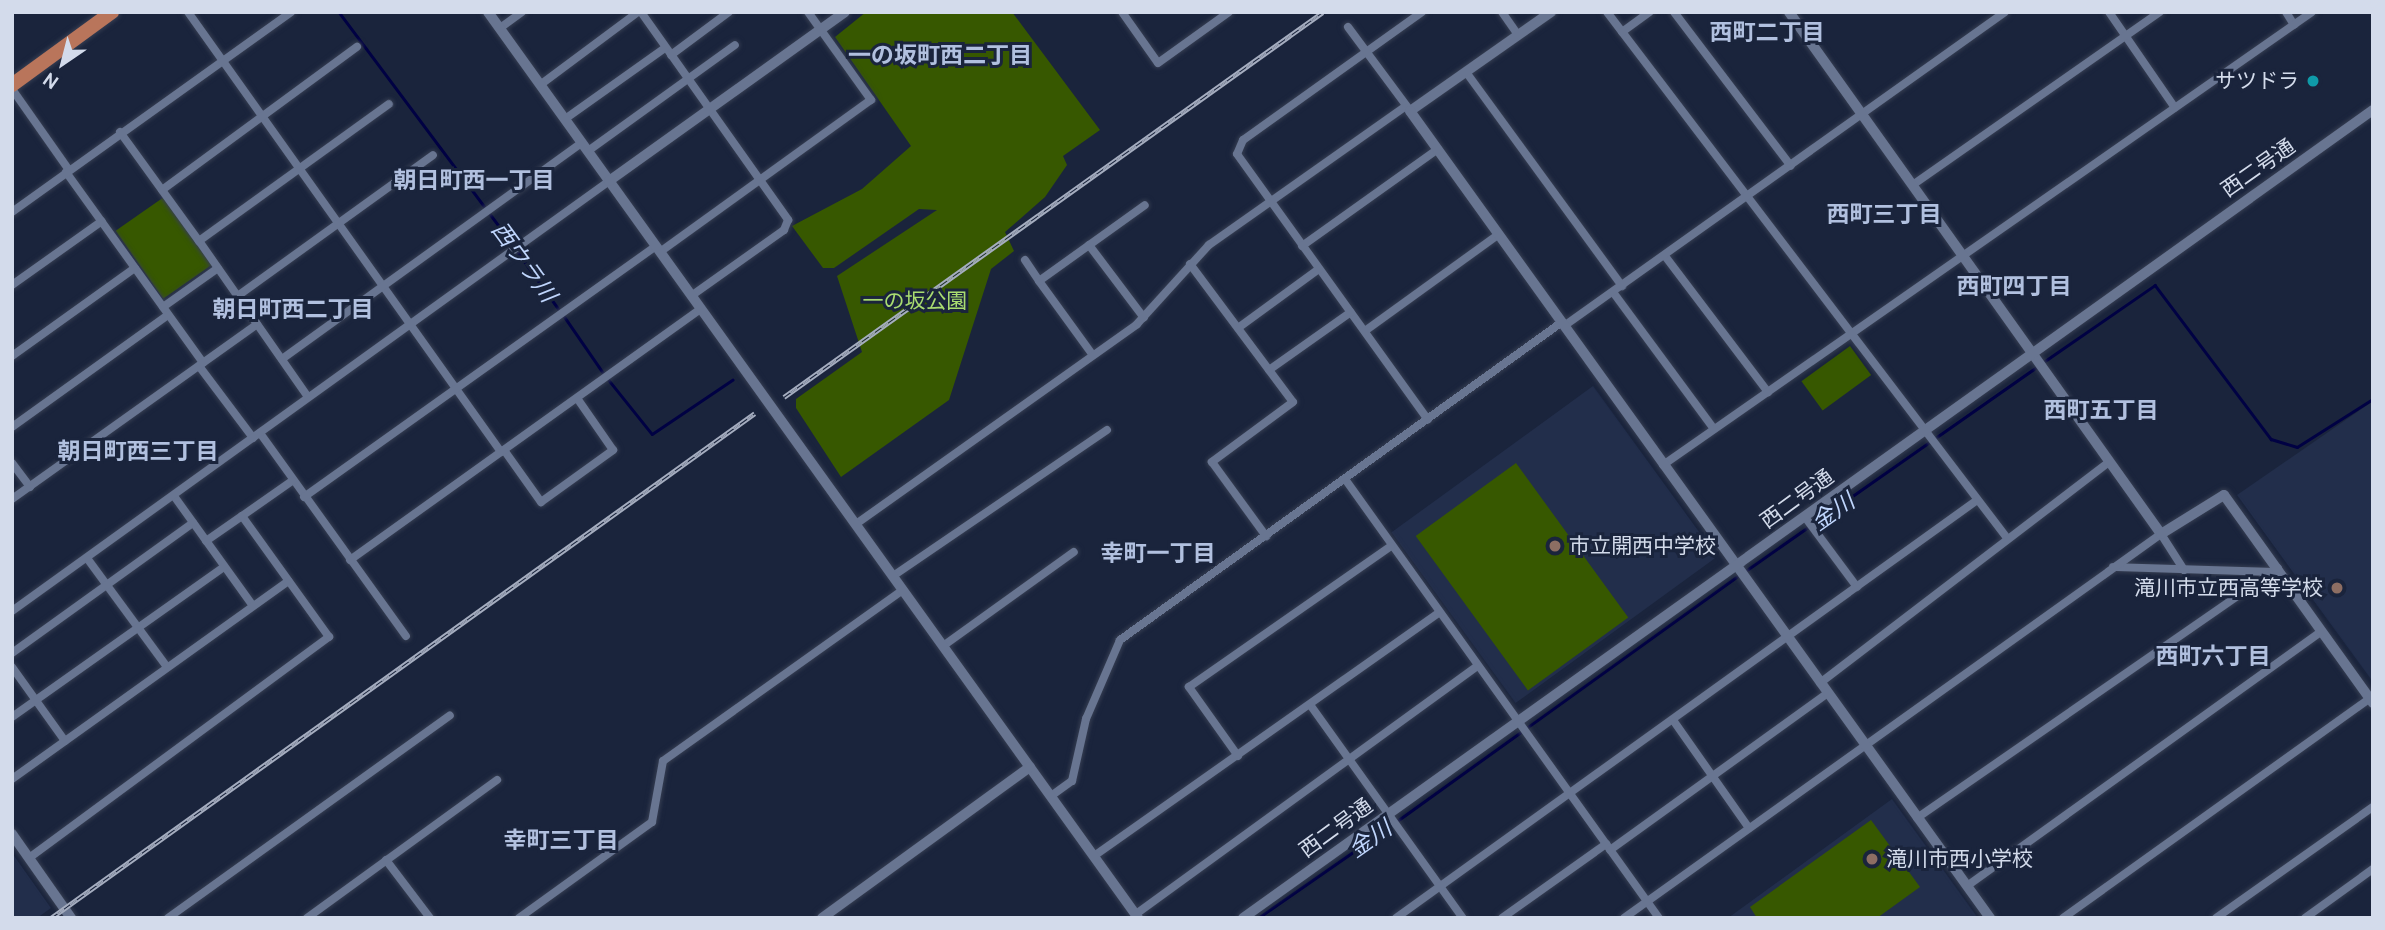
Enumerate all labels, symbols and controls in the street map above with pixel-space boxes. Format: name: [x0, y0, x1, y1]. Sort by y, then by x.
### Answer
district label: 西町二丁目: [1710, 18, 1824, 46]
north arrow: [28, 28, 98, 98]
district label: 一の坂町西二丁目: [848, 41, 1032, 69]
text: N: [39, 67, 63, 94]
place label: サツドラ: [2215, 68, 2299, 94]
marker: サツドラ: [2305, 73, 2321, 89]
street label: 西二号通: [2216, 134, 2300, 202]
district label: 朝日町西一丁目: [394, 166, 554, 194]
district label: 西町三丁目: [1827, 200, 1941, 228]
water label: 西ウラ川: [486, 217, 562, 307]
district label: 西町四丁目: [1957, 272, 2071, 300]
park label: 一の坂公園: [863, 288, 967, 314]
district label: 朝日町西二丁目: [213, 295, 373, 323]
district label: 西町五丁目: [2044, 396, 2158, 424]
district label: 朝日町西三丁目: [58, 437, 218, 465]
street label: 西二号通: [1756, 464, 1838, 534]
water label: 金川: [1806, 488, 1860, 536]
place label: 市立開西中学校: [1569, 533, 1716, 559]
marker: 市立開西中学校: [1547, 538, 1563, 554]
district label: 幸町一丁目: [1101, 539, 1215, 567]
place label: 滝川市立西高等学校: [2134, 575, 2323, 601]
marker: 滝川市立西高等学校: [2329, 580, 2345, 596]
district label: 西町六丁目: [2156, 642, 2270, 670]
street label: 西二号通: [1295, 793, 1377, 863]
water label: 金川: [1343, 815, 1397, 863]
district label: 幸町三丁目: [504, 826, 618, 854]
place label: 滝川市西小学校: [1886, 846, 2033, 872]
marker: 滝川市西小学校: [1864, 851, 1880, 867]

